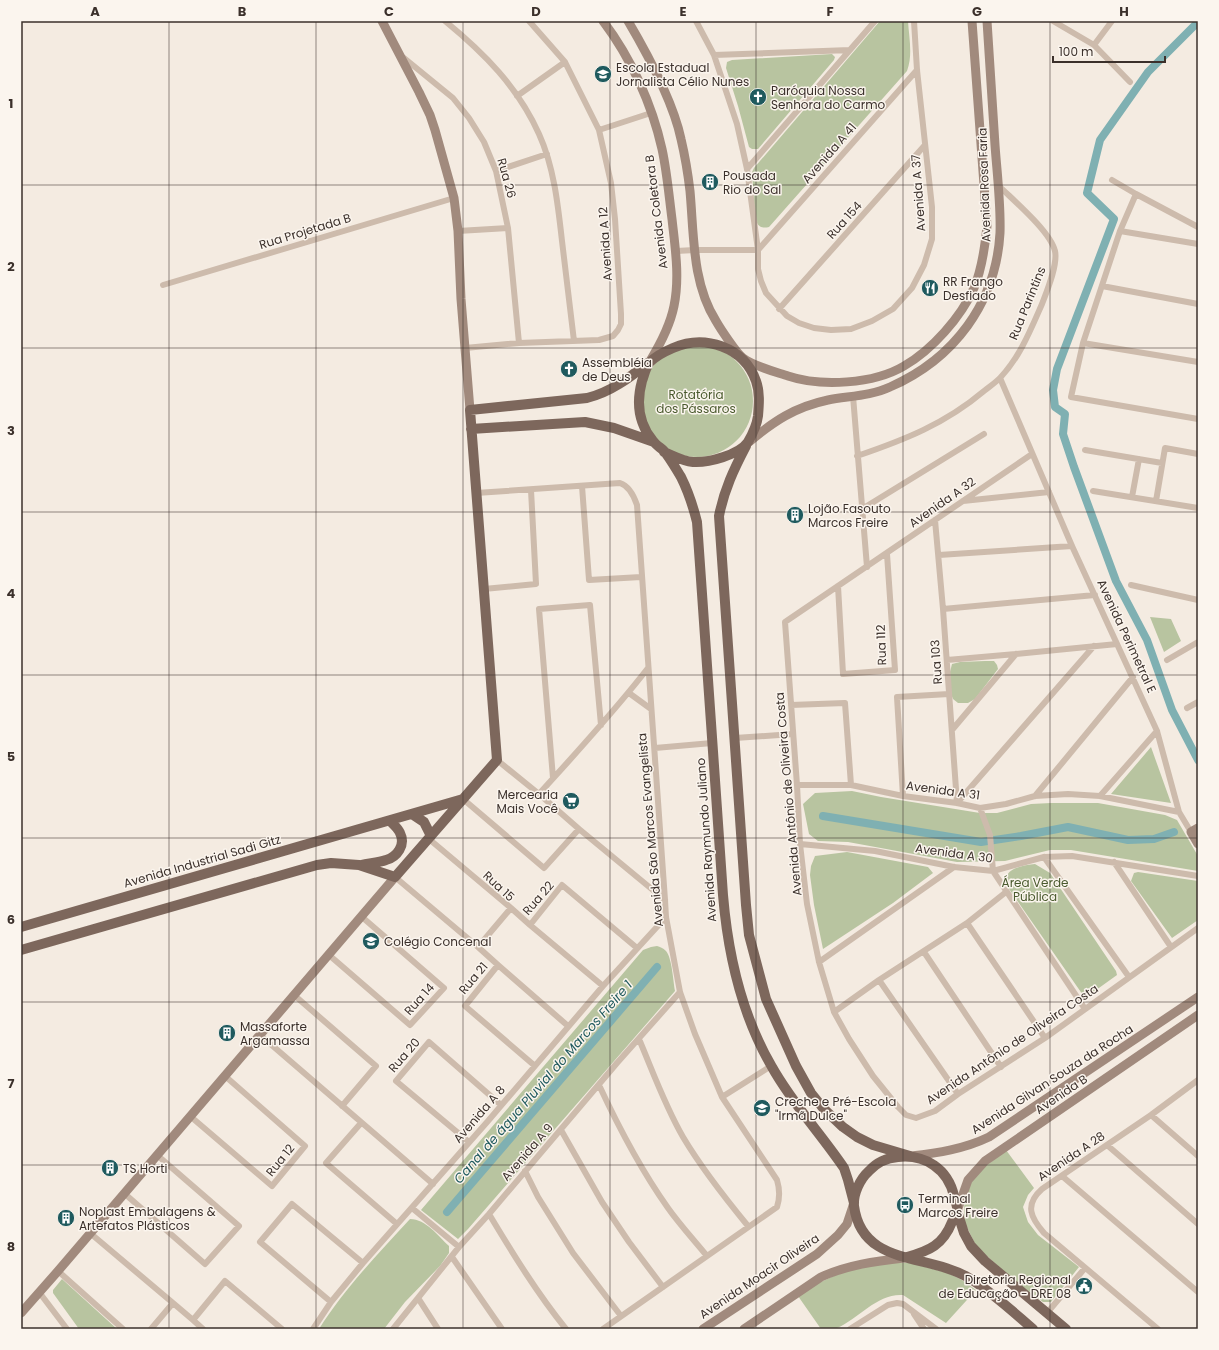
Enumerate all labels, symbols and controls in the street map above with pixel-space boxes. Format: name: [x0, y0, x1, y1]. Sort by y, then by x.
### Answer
text: A: [90, 2, 100, 21]
text: B: [238, 2, 247, 21]
text: C: [384, 2, 394, 21]
text: D: [531, 2, 541, 21]
text: E: [679, 2, 687, 21]
text: F: [826, 2, 834, 21]
text: G: [972, 2, 982, 21]
text: H: [1119, 2, 1129, 21]
scale bar: [1053, 38, 1165, 64]
text: 100 m: [1059, 43, 1093, 60]
place label: Escola Estadual Jornalista Célio Nunes: [616, 59, 749, 90]
school or university icon: Escola Estadual Jornalista Célio Nunes: [593, 64, 613, 84]
place label: Paróquia Nossa Senhora do Carmo: [771, 82, 886, 113]
church icon: Paróquia Nossa Senhora do Carmo: [748, 87, 768, 107]
text: 1: [9, 94, 13, 113]
street label: Avenida A 41: [798, 119, 860, 187]
street label: Avenida Rosa Faria: [974, 127, 994, 243]
street label: Avenida A 37: [907, 153, 929, 232]
street label: Avenida Coletora B: [641, 154, 671, 270]
street label: Rua 26: [494, 156, 520, 200]
place label: Pousada Rio do Sal: [723, 167, 781, 198]
building icon: Pousada Rio do Sal: [700, 172, 720, 192]
street label: Rua 154: [823, 197, 866, 242]
street label: Avenida A 12: [594, 206, 616, 282]
street label: Rua Projetada B: [257, 209, 353, 253]
text: 2: [7, 257, 15, 276]
street label: Rua Parintins: [1005, 264, 1049, 342]
place label: RR Frango Desfiado: [943, 273, 1003, 304]
restaurant icon: RR Frango Desfiado: [920, 278, 940, 298]
place label: Assembléia de Deus: [582, 354, 652, 385]
church icon: Assembléia de Deus: [559, 359, 579, 379]
park label: Rotatória dos Pássaros: [656, 386, 736, 417]
text: 3: [7, 421, 15, 440]
street label: Avenida A 32: [905, 473, 979, 531]
place label: Lojão Fasouto Marcos Freire: [808, 500, 891, 531]
building icon: Lojão Fasouto Marcos Freire: [785, 505, 805, 525]
street label: Avenida Perimetral E: [1093, 577, 1161, 695]
text: 4: [7, 584, 16, 603]
street label: Rua 112: [872, 624, 890, 666]
street label: Rua 103: [926, 639, 946, 685]
street label: Avenida Antônio de Oliveira Costa: [771, 691, 805, 897]
street label: Avenida São Marcos Evangelista: [633, 732, 667, 928]
text: 5: [7, 747, 15, 766]
street label: Avenida Raymundo Juliano: [692, 757, 720, 923]
street label: Avenida A 31: [905, 776, 981, 804]
place label: Mercearia Mais Você: [497, 786, 558, 817]
supermarket icon: Mercearia Mais Você: [561, 791, 581, 811]
street label: Avenida Industrial Sadi Gitz: [121, 830, 283, 892]
street label: Avenida A 30: [914, 839, 994, 867]
street label: Rua 15: [479, 867, 519, 905]
park label: Área Verde Pública: [1002, 874, 1068, 905]
street label: Rua 22: [518, 877, 558, 919]
text: 6: [7, 910, 15, 929]
school or university icon: Colégio Concenal: [361, 931, 381, 951]
place label: Colégio Concenal: [384, 933, 491, 950]
street label: Rua 21: [455, 958, 491, 998]
water label: Canal de água Pluvial do Marcos Freire 1: [449, 976, 637, 1188]
street label: Rua 14: [400, 979, 438, 1019]
street label: Avenida Antônio de Oliveira Costa: [923, 980, 1101, 1108]
place label: Massaforte Argamassa: [240, 1018, 310, 1049]
street label: Avenida Gilvan Souza da Rocha: [968, 1020, 1136, 1138]
building icon: Massaforte Argamassa: [217, 1023, 237, 1043]
street label: Rua 20: [384, 1034, 424, 1076]
street label: Avenida B: [1032, 1070, 1090, 1118]
text: 7: [8, 1074, 15, 1093]
street label: Avenida A 8: [449, 1082, 509, 1146]
place label: Creche e Pré-Escola "Irmã Dulce": [775, 1093, 896, 1124]
school or university icon: Creche e Pré-Escola "Irmã Dulce": [752, 1098, 772, 1118]
street label: Avenida A 9: [497, 1120, 557, 1184]
street label: Avenida A 28: [1034, 1127, 1108, 1185]
street label: Rua 12: [262, 1140, 298, 1180]
building icon: TS Horti: [100, 1158, 120, 1178]
place label: TS Horti: [123, 1160, 168, 1177]
place label: Terminal Marcos Freire: [918, 1190, 998, 1221]
bus stop icon: Terminal Marcos Freire: [895, 1195, 915, 1215]
place label: Noplast Embalagens & Artefatos Plásticos: [79, 1203, 216, 1234]
building icon: Noplast Embalagens & Artefatos Plásticos: [56, 1208, 76, 1228]
street label: Avenida Moacir Oliveira: [696, 1229, 822, 1323]
text: 8: [7, 1237, 15, 1256]
place label: Diretoria Regional de Educação - DRE 08: [939, 1271, 1071, 1302]
public building icon: Diretoria Regional de Educação - DRE 08: [1074, 1276, 1094, 1296]

